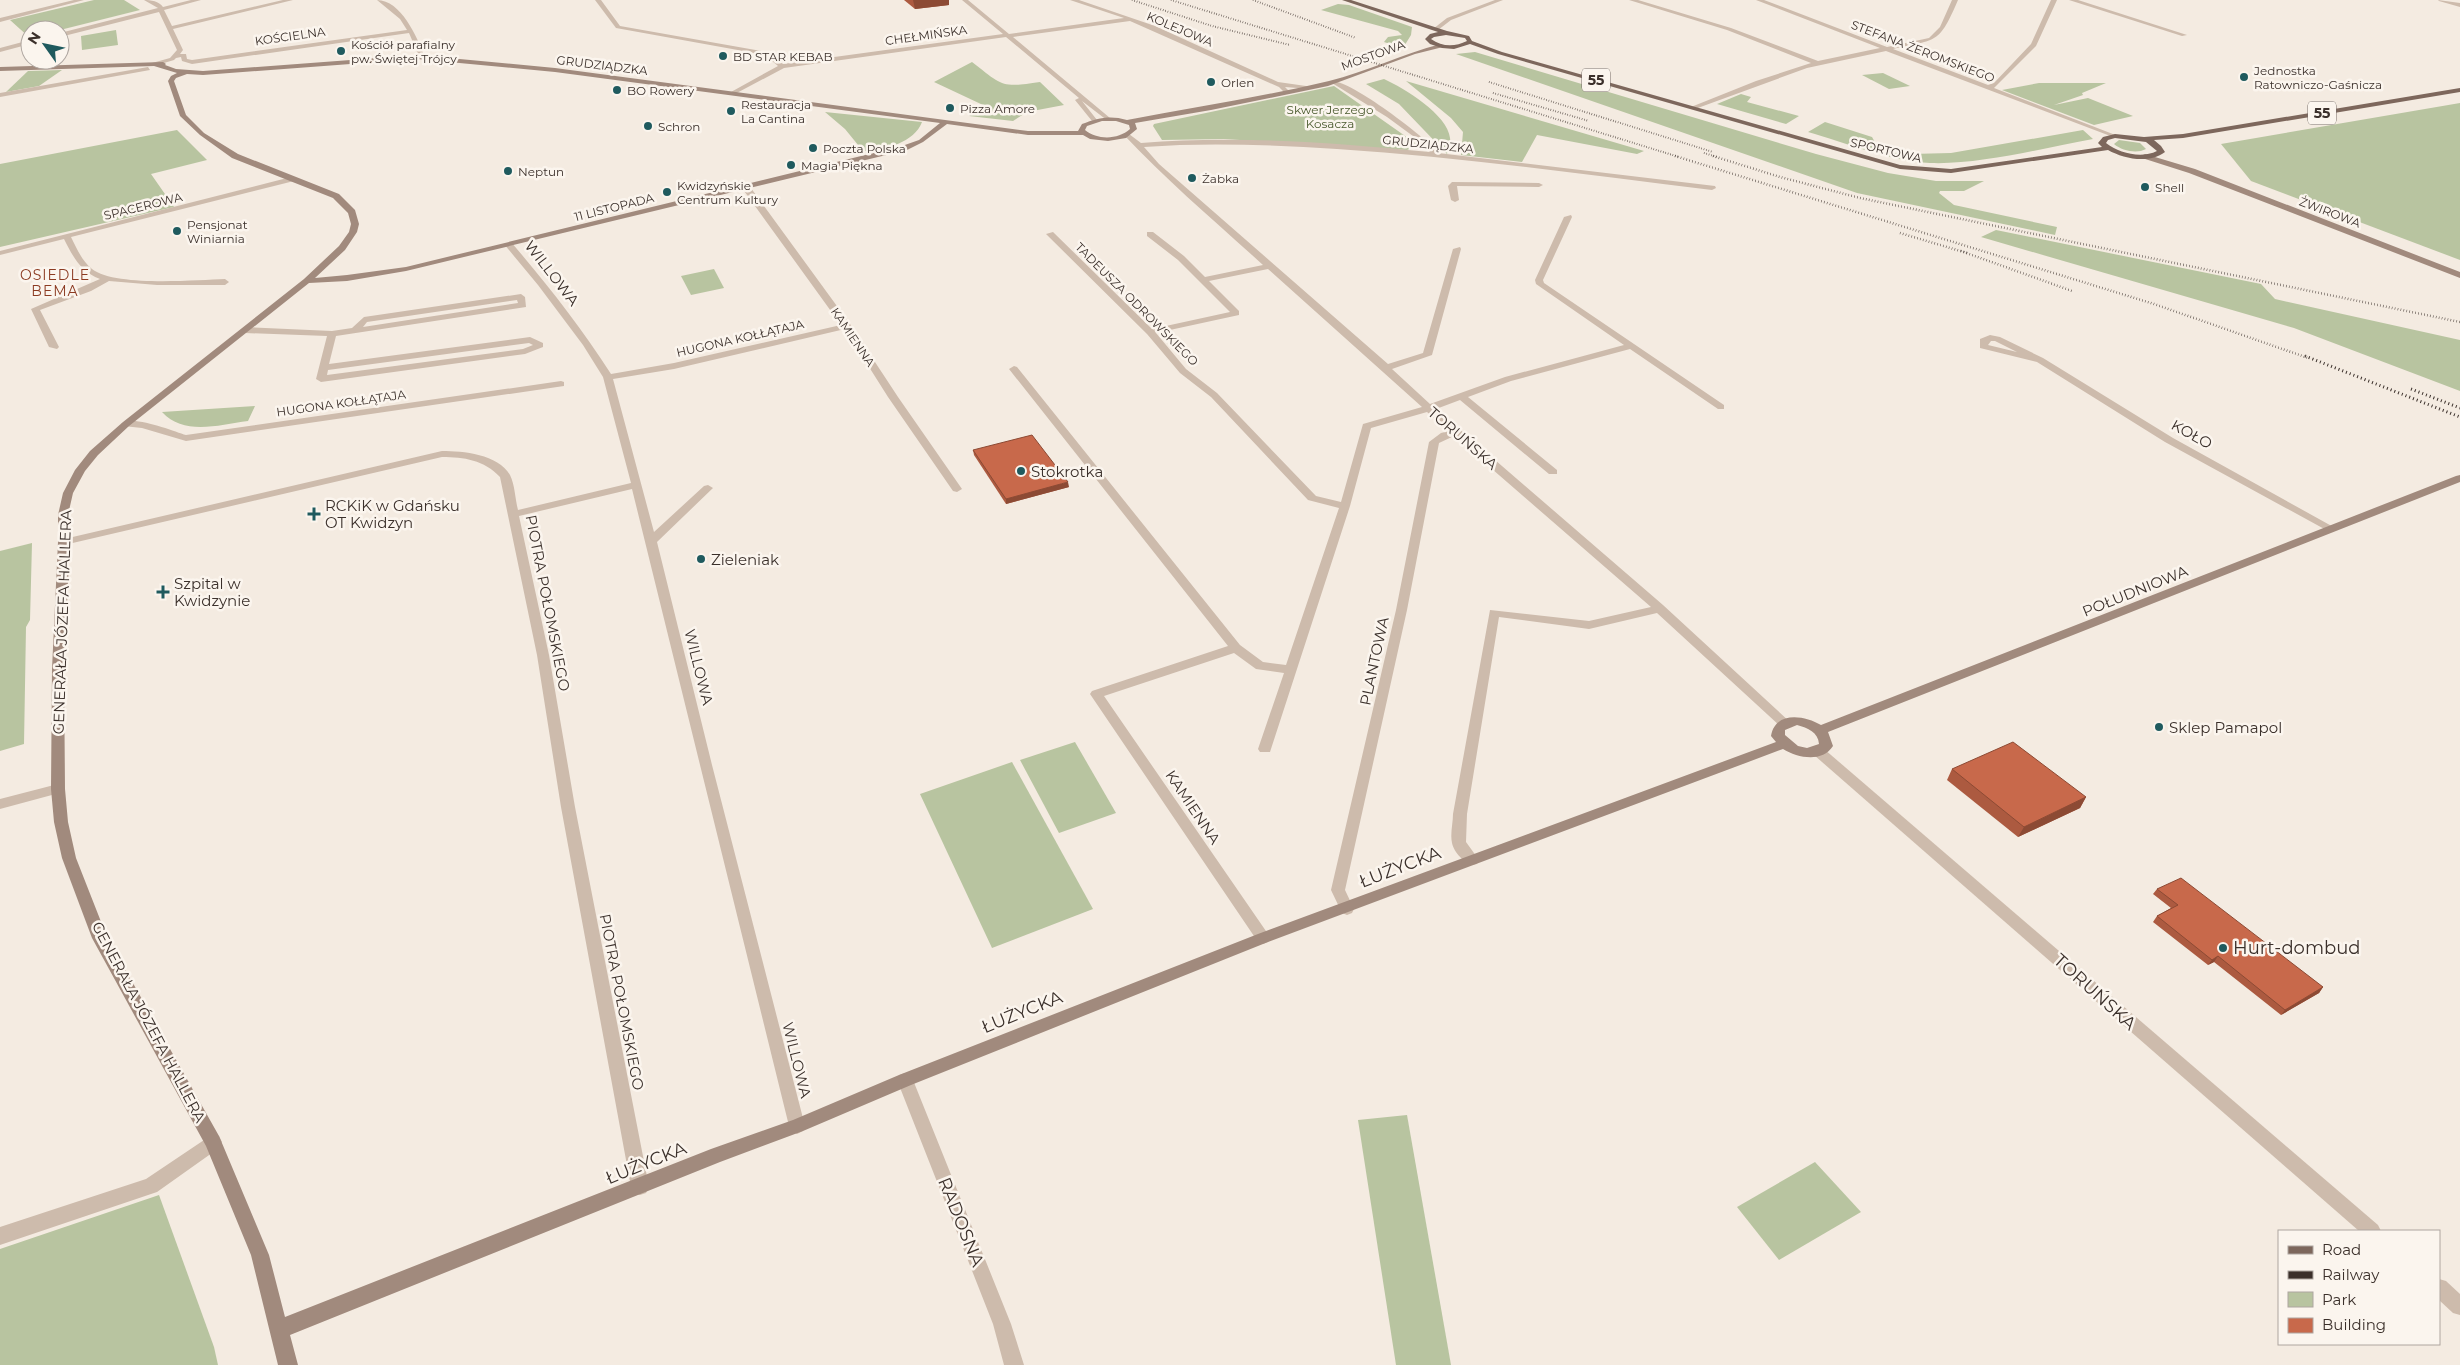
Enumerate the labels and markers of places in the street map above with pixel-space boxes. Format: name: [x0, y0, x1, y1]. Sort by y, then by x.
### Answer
place label: Kościół parafialny pw. Świętej Trójcy: [351, 37, 457, 66]
marker: Kościół parafialny pw. Świętej Trójcy: [335, 45, 347, 57]
place label: BD STAR KEBAB: [733, 49, 832, 64]
marker: BD STAR KEBAB: [717, 50, 729, 62]
place label: Jednostka Ratowniczo-Gaśnicza: [2253, 63, 2382, 92]
marker: Jednostka Ratowniczo-Gaśnicza: [2238, 71, 2250, 83]
place label: Orlen: [1221, 75, 1254, 90]
marker: Orlen: [1205, 76, 1217, 88]
place label: BO Rowery: [627, 83, 695, 98]
marker: BO Rowery: [611, 84, 623, 96]
place label: Restauracja La Cantina: [741, 97, 811, 126]
place label: Pizza Amore: [960, 101, 1035, 116]
marker: Pizza Amore: [944, 102, 956, 114]
marker: Restauracja La Cantina: [725, 105, 737, 117]
place label: Schron: [658, 119, 700, 134]
marker: Schron: [642, 120, 654, 132]
place label: Poczta Polska: [823, 141, 906, 156]
marker: Poczta Polska: [807, 142, 819, 154]
place label: Magia Piękna: [801, 158, 883, 173]
marker: Magia Piękna: [785, 159, 797, 171]
place label: Neptun: [518, 164, 564, 179]
marker: Neptun: [502, 165, 514, 177]
place label: Żabka: [1202, 171, 1239, 186]
marker: Żabka: [1186, 172, 1198, 184]
place label: Kwidzyńskie Centrum Kultury: [677, 178, 778, 207]
place label: Shell: [2155, 180, 2184, 195]
marker: Shell: [2139, 181, 2151, 193]
marker: Kwidzyńskie Centrum Kultury: [661, 186, 673, 198]
place label: Pensjonat Winiarnia: [187, 217, 248, 246]
marker: Pensjonat Winiarnia: [171, 225, 183, 237]
place label: Stokrotka: [1031, 462, 1103, 481]
marker: Stokrotka: [1015, 465, 1027, 477]
place label: RCKiK w Gdańsku OT Kwidzyn: [325, 496, 460, 532]
marker: RCKiK w Gdańsku OT Kwidzyn: [307, 507, 321, 521]
place label: Zieleniak: [711, 550, 779, 569]
marker: Zieleniak: [695, 553, 707, 565]
place label: Szpital w Kwidzynie: [174, 574, 250, 610]
marker: Szpital w Kwidzynie: [156, 585, 170, 599]
place label: Sklep Pamapol: [2169, 718, 2282, 737]
marker: Sklep Pamapol: [2153, 721, 2165, 733]
place label: Hurt-dombud: [2233, 937, 2361, 959]
marker: Hurt-dombud: [2217, 942, 2229, 954]

